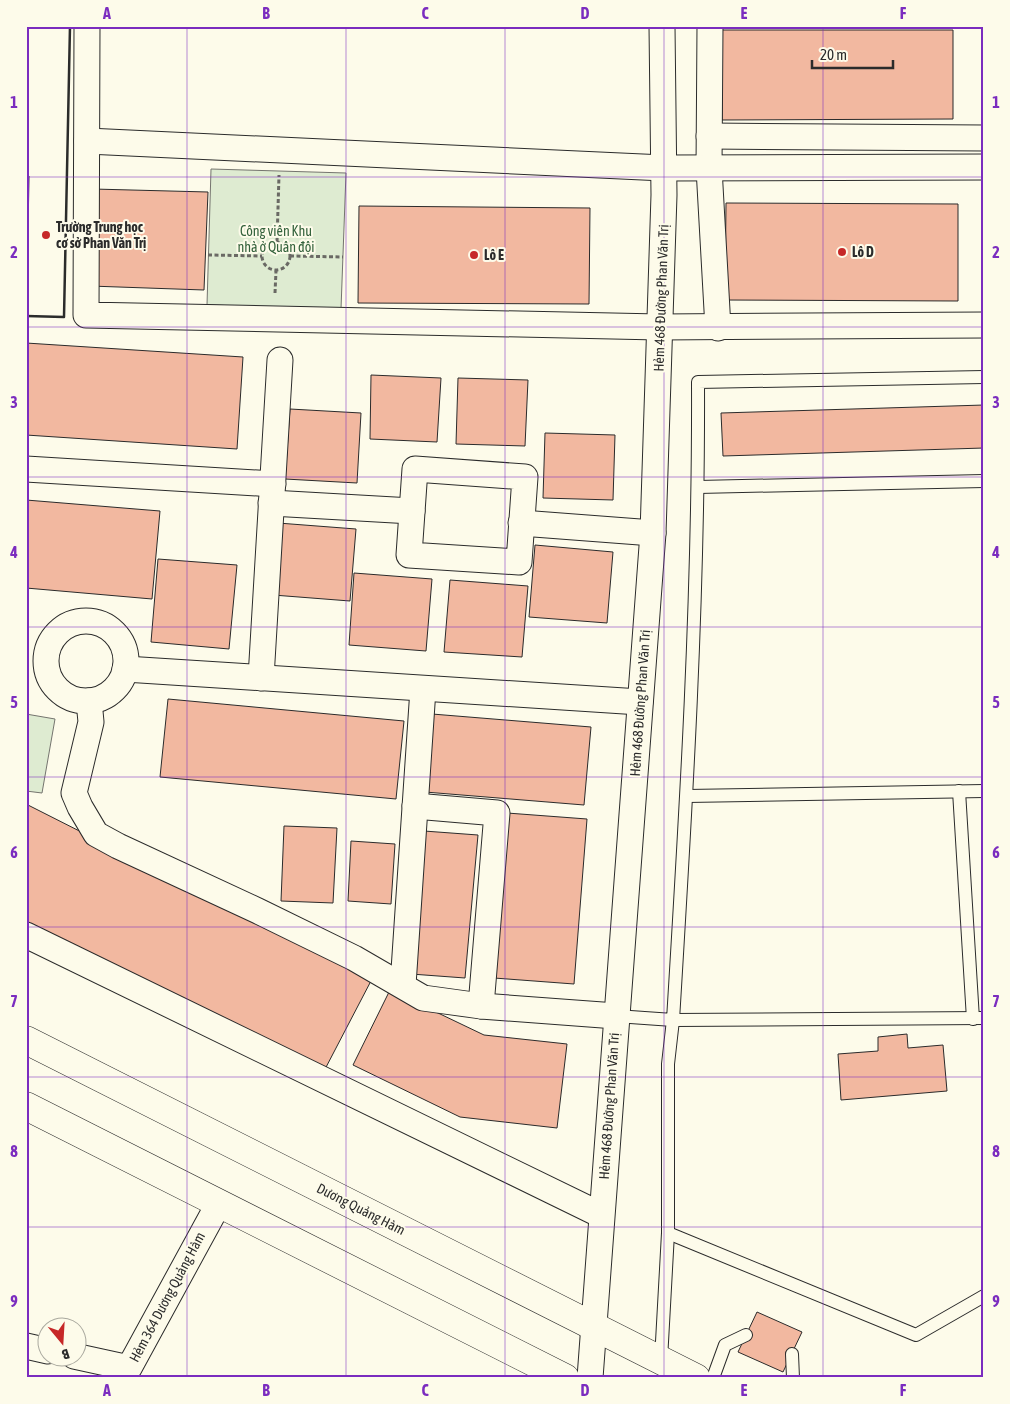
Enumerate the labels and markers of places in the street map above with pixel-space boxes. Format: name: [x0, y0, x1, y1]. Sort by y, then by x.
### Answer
place label: Trường Trung học cơ sở Phan Văn Trị: [56, 219, 146, 251]
marker: Trường Trung học cơ sở Phan Văn Trị: [40, 229, 52, 241]
place label: Lô D: [852, 244, 874, 260]
marker: Lô D: [836, 246, 848, 258]
place label: Lô E: [484, 247, 504, 263]
marker: Lô E: [468, 249, 480, 261]

